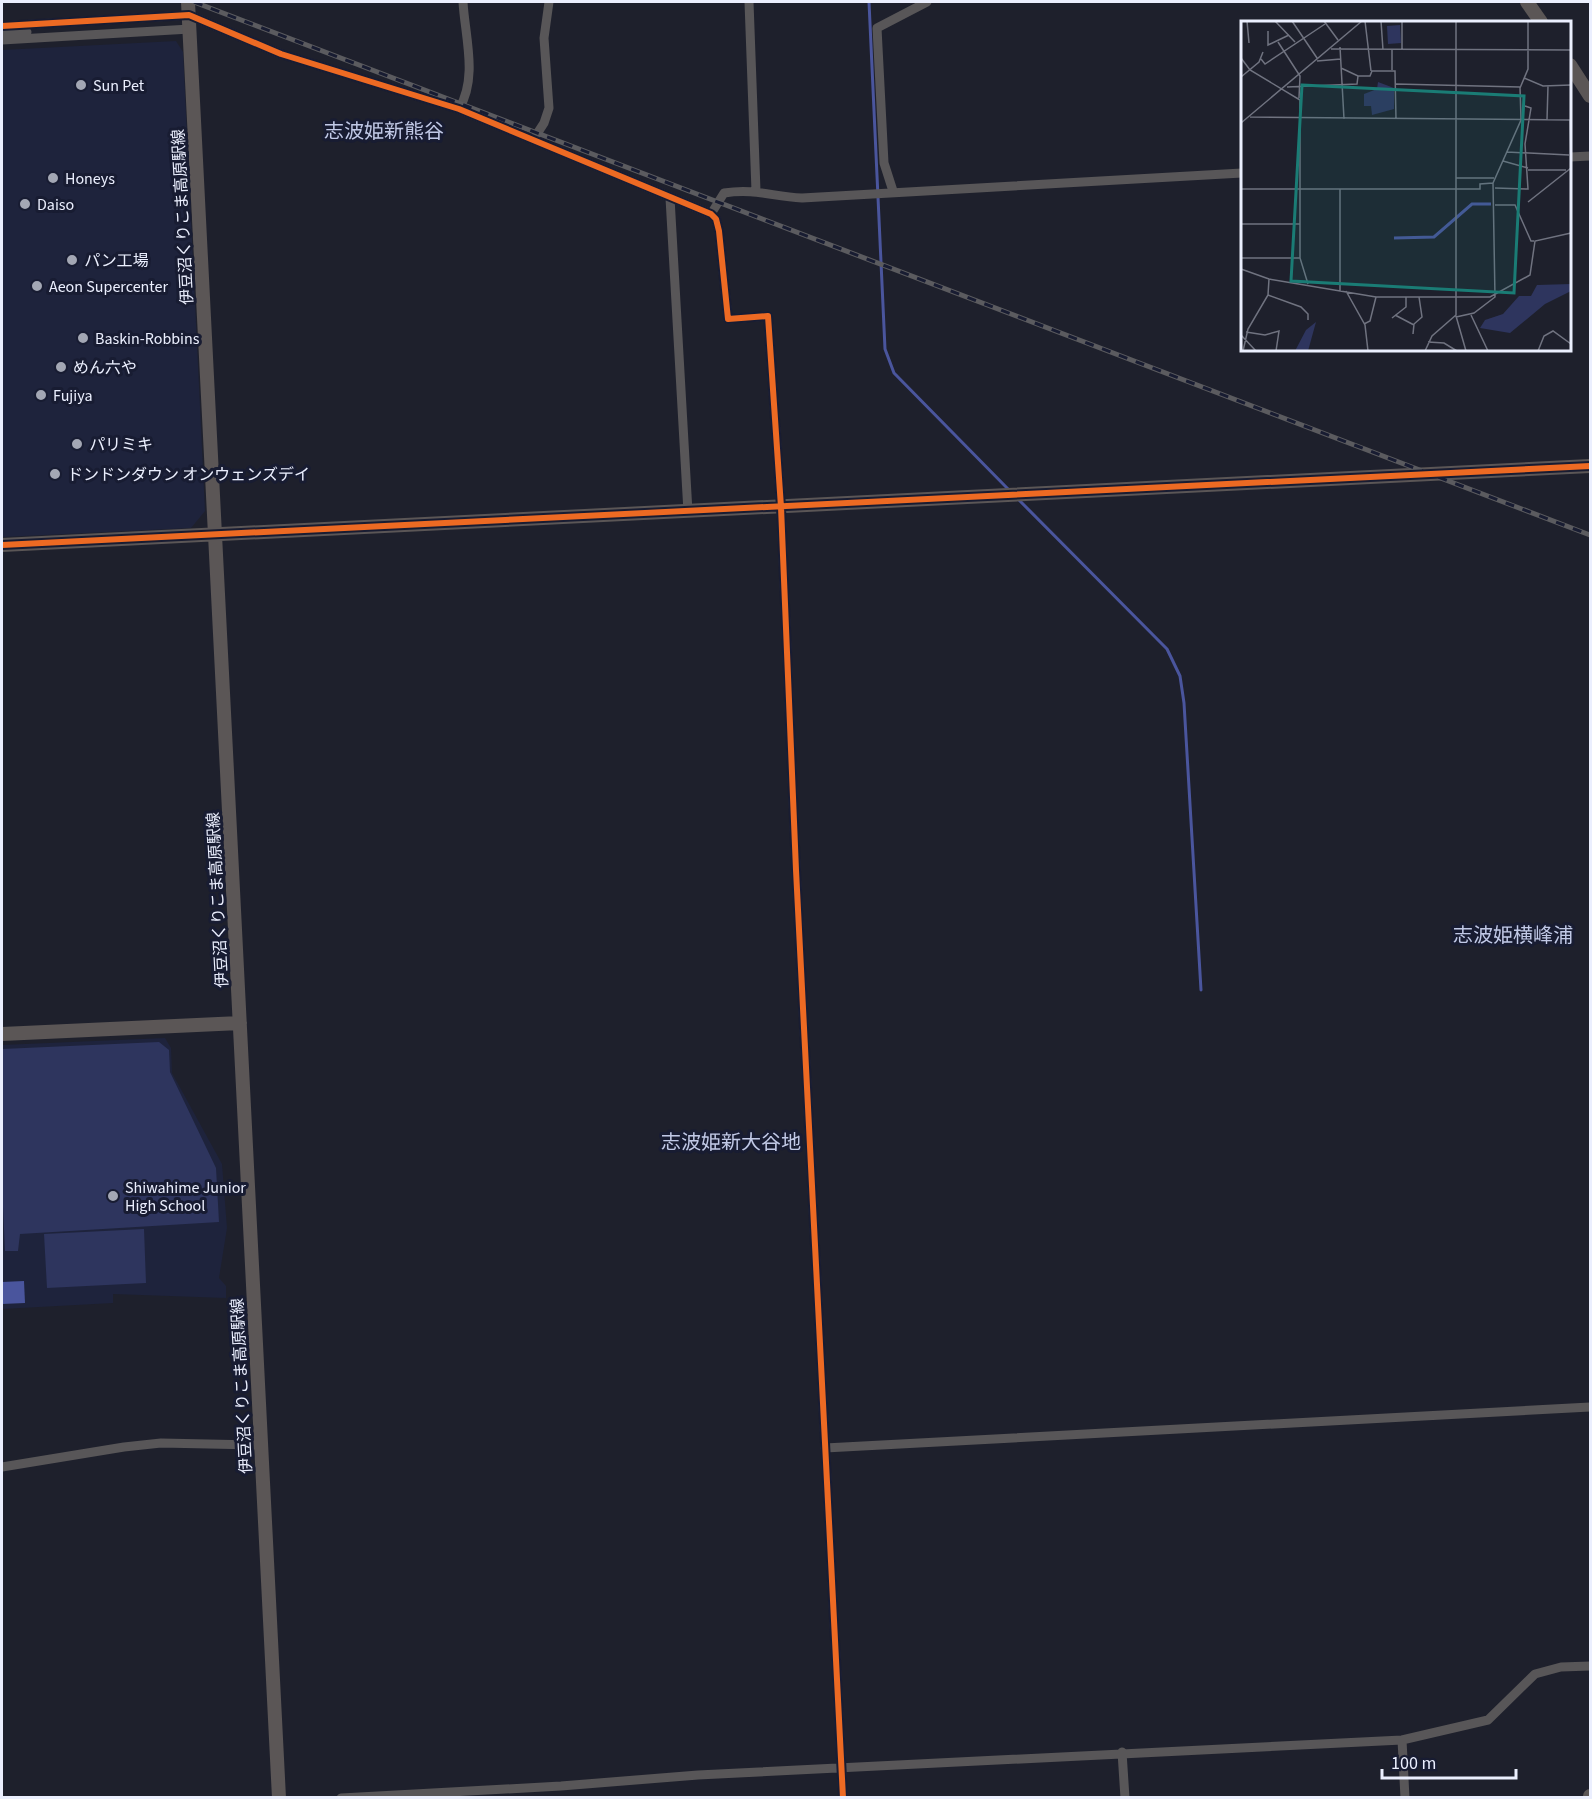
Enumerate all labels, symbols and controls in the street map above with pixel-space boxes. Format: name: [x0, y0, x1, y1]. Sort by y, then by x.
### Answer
inset map: [1241, 21, 1571, 351]
place label: Sun Pet: [93, 75, 145, 97]
marker: Sun Pet: [74, 78, 88, 92]
district label: 志波姫新熊谷: [324, 118, 444, 146]
street label: 伊豆沼くりこま高原駅線: [167, 128, 199, 305]
place label: Honeys: [65, 168, 115, 190]
marker: Honeys: [46, 171, 60, 185]
place label: Daiso: [37, 194, 74, 216]
marker: Daiso: [18, 197, 32, 211]
place label: パン工場: [84, 250, 149, 272]
marker: パン工場: [65, 253, 79, 267]
place label: Aeon Supercenter: [49, 276, 168, 298]
marker: Aeon Supercenter: [30, 279, 44, 293]
place label: Baskin-Robbins: [95, 328, 200, 350]
marker: Baskin-Robbins: [76, 331, 90, 345]
place label: めん六や: [73, 357, 137, 379]
marker: めん六や: [54, 360, 68, 374]
place label: Fujiya: [53, 385, 92, 407]
marker: Fujiya: [34, 388, 48, 402]
place label: パリミキ: [89, 434, 153, 456]
marker: パリミキ: [70, 437, 84, 451]
place label: ドンドンダウン オンウェンズデイ: [67, 464, 310, 486]
marker: ドンドンダウン オンウェンズデイ: [48, 467, 62, 481]
street label: 伊豆沼くりこま高原駅線: [202, 811, 234, 988]
district label: 志波姫横峰浦: [1453, 922, 1573, 950]
district label: 志波姫新大谷地: [661, 1129, 801, 1157]
place label: Shiwahime Junior High School: [125, 1177, 246, 1217]
marker: Shiwahime Junior High School: [106, 1189, 120, 1203]
street label: 伊豆沼くりこま高原駅線: [226, 1297, 258, 1474]
scale bar: [1382, 1742, 1516, 1780]
text: 100 m: [1391, 1751, 1436, 1776]

